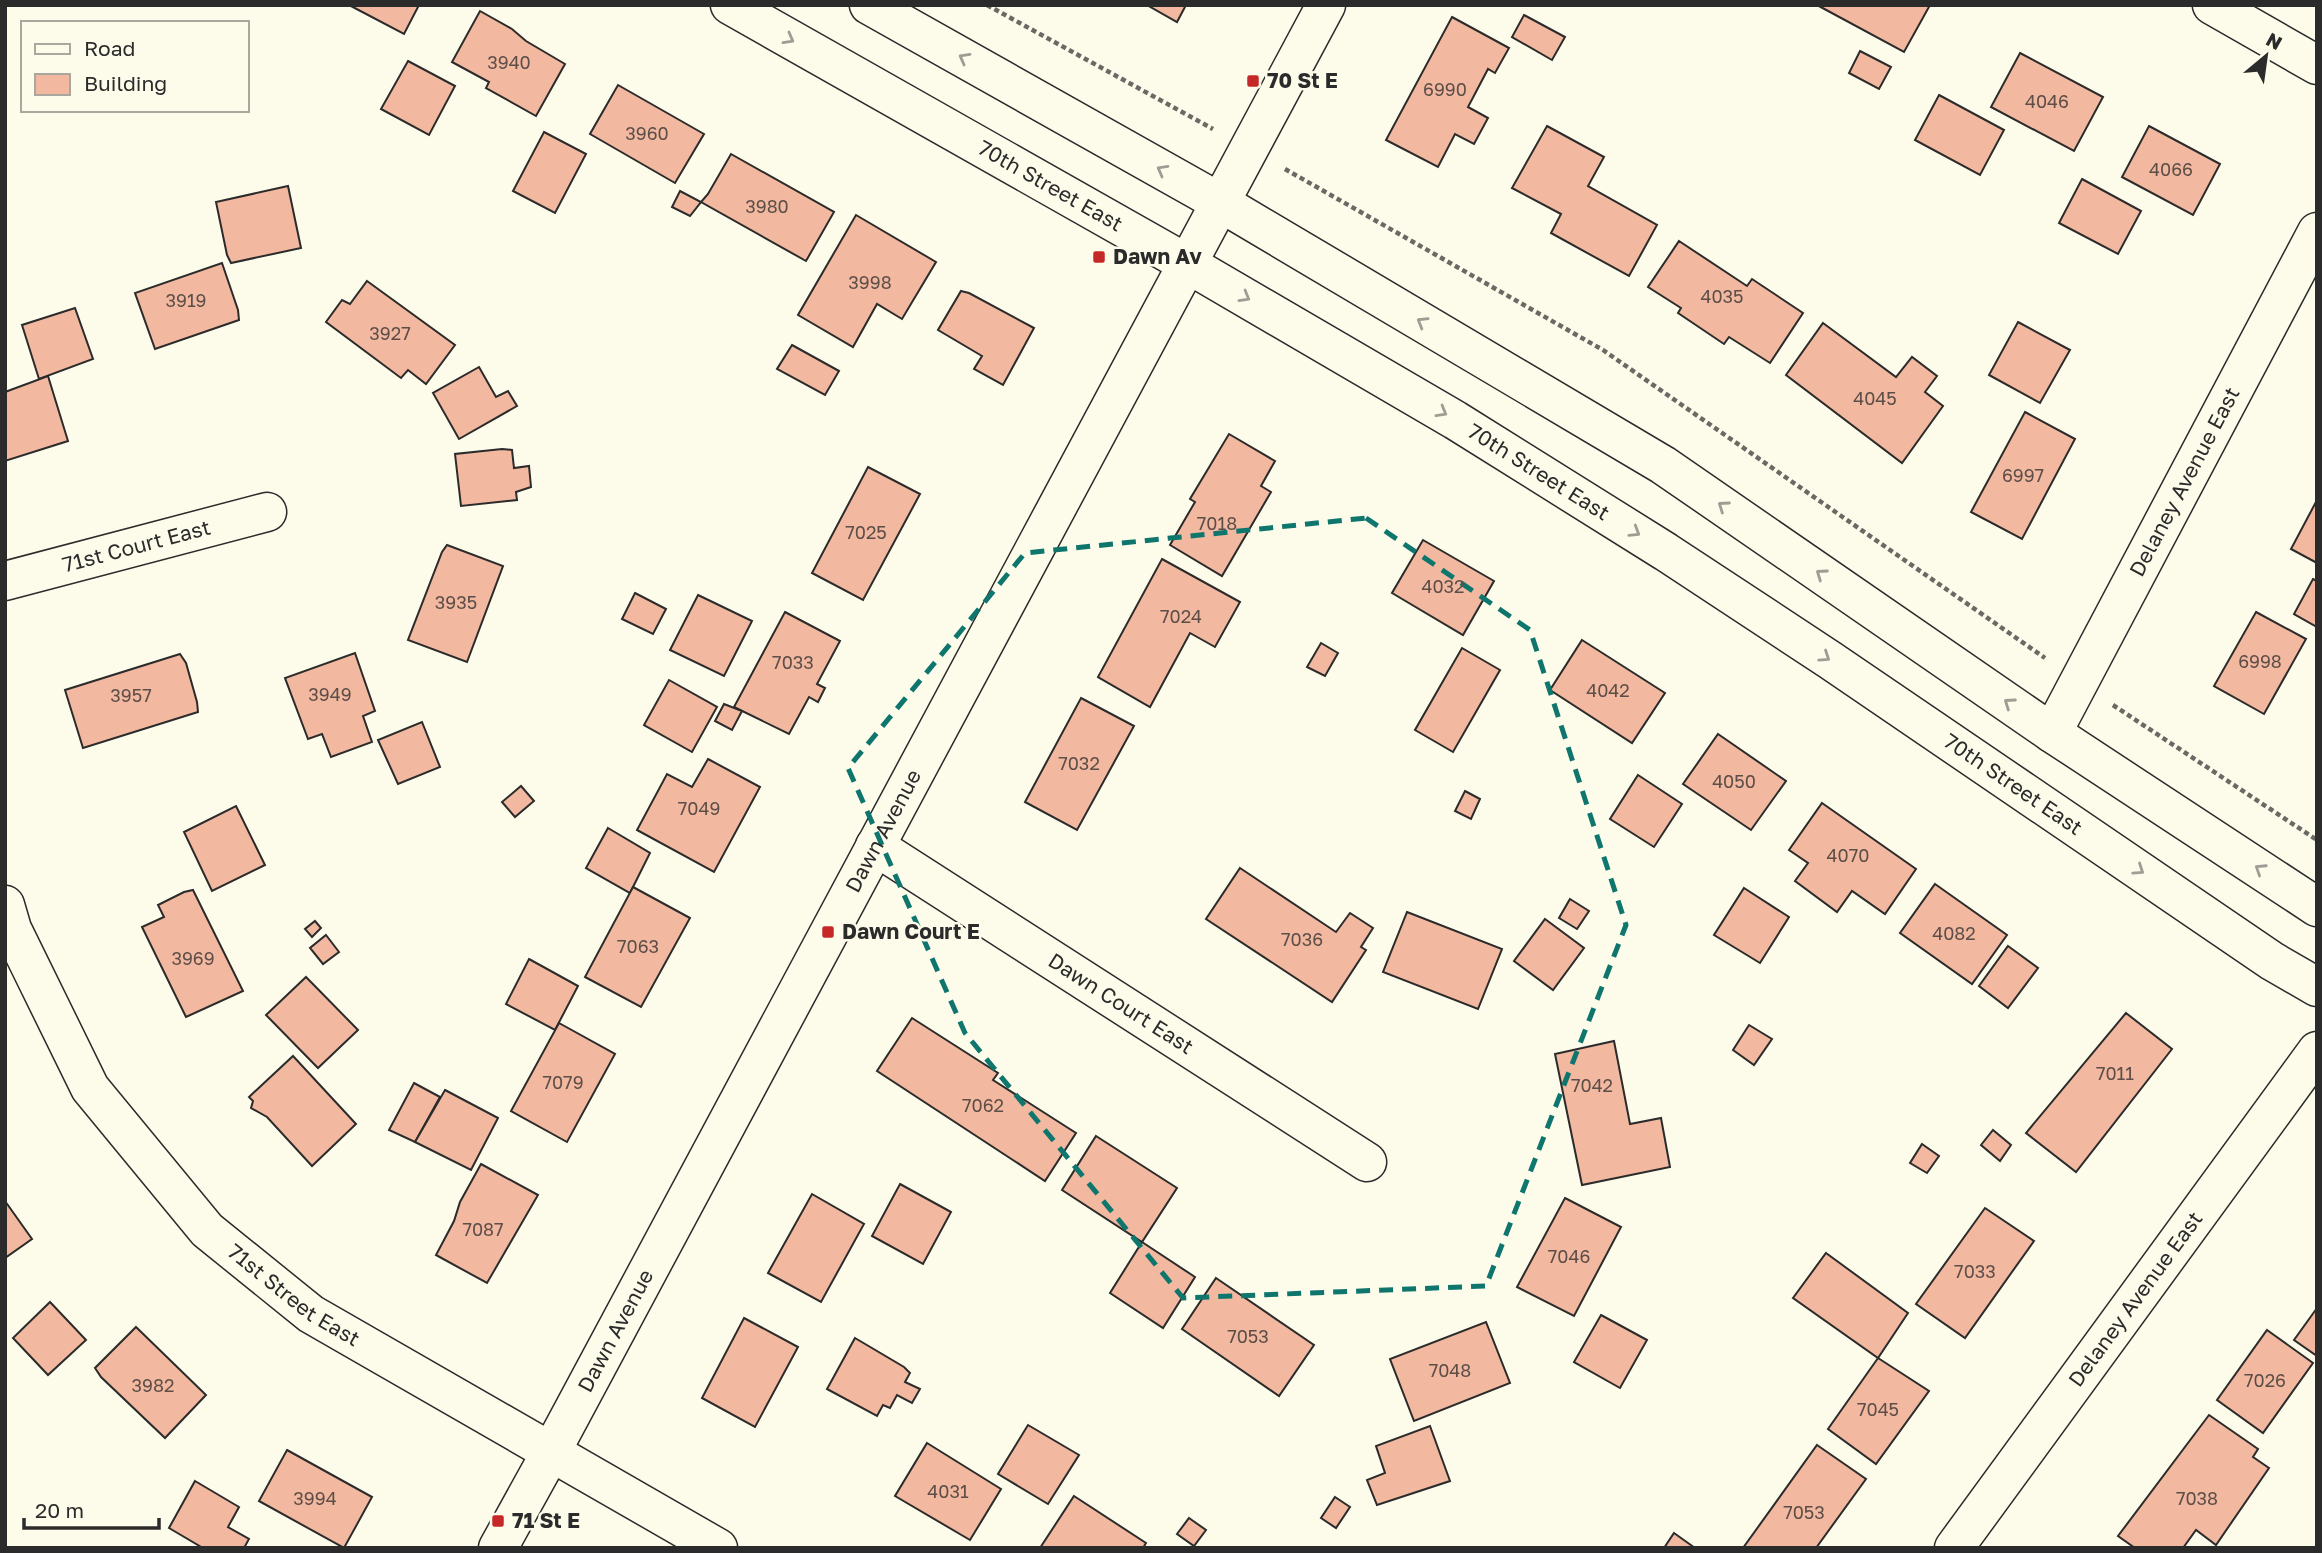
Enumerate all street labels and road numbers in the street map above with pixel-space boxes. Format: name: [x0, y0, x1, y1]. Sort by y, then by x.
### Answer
street label: 70th Street East: [974, 134, 1128, 237]
street label: Delaney Avenue East: [2123, 382, 2245, 581]
street label: 70th Street East: [1463, 417, 1615, 525]
street label: 71st Court East: [59, 513, 213, 577]
street label: 70th Street East: [1939, 727, 2088, 840]
street label: Dawn Avenue: [839, 765, 926, 897]
street label: Dawn Court East: [1044, 947, 1199, 1059]
street label: Delaney Avenue East: [2062, 1206, 2207, 1391]
street label: 71st Street East: [223, 1238, 365, 1351]
street label: Dawn Avenue: [571, 1265, 658, 1396]

